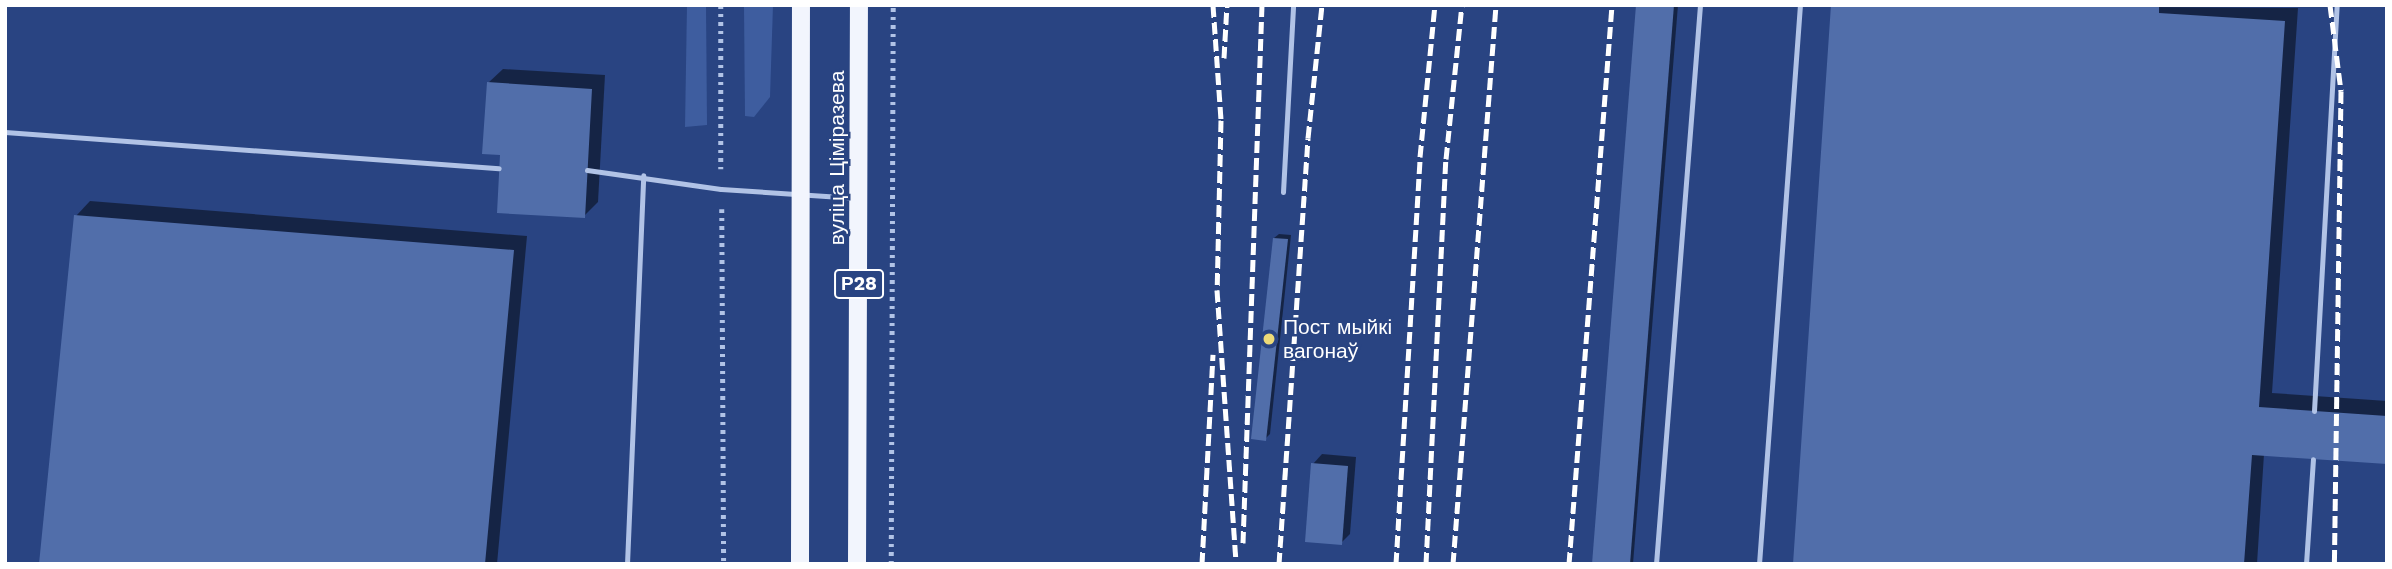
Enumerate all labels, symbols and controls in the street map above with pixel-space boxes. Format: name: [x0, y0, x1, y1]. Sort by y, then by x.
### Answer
street label: вуліца Ціміразева: [824, 71, 850, 245]
road number: Р28: [833, 268, 885, 300]
place label: Пост мыйкі вагонаў: [1283, 314, 1392, 364]
marker: Пост мыйкі вагонаў: [1261, 331, 1277, 347]

